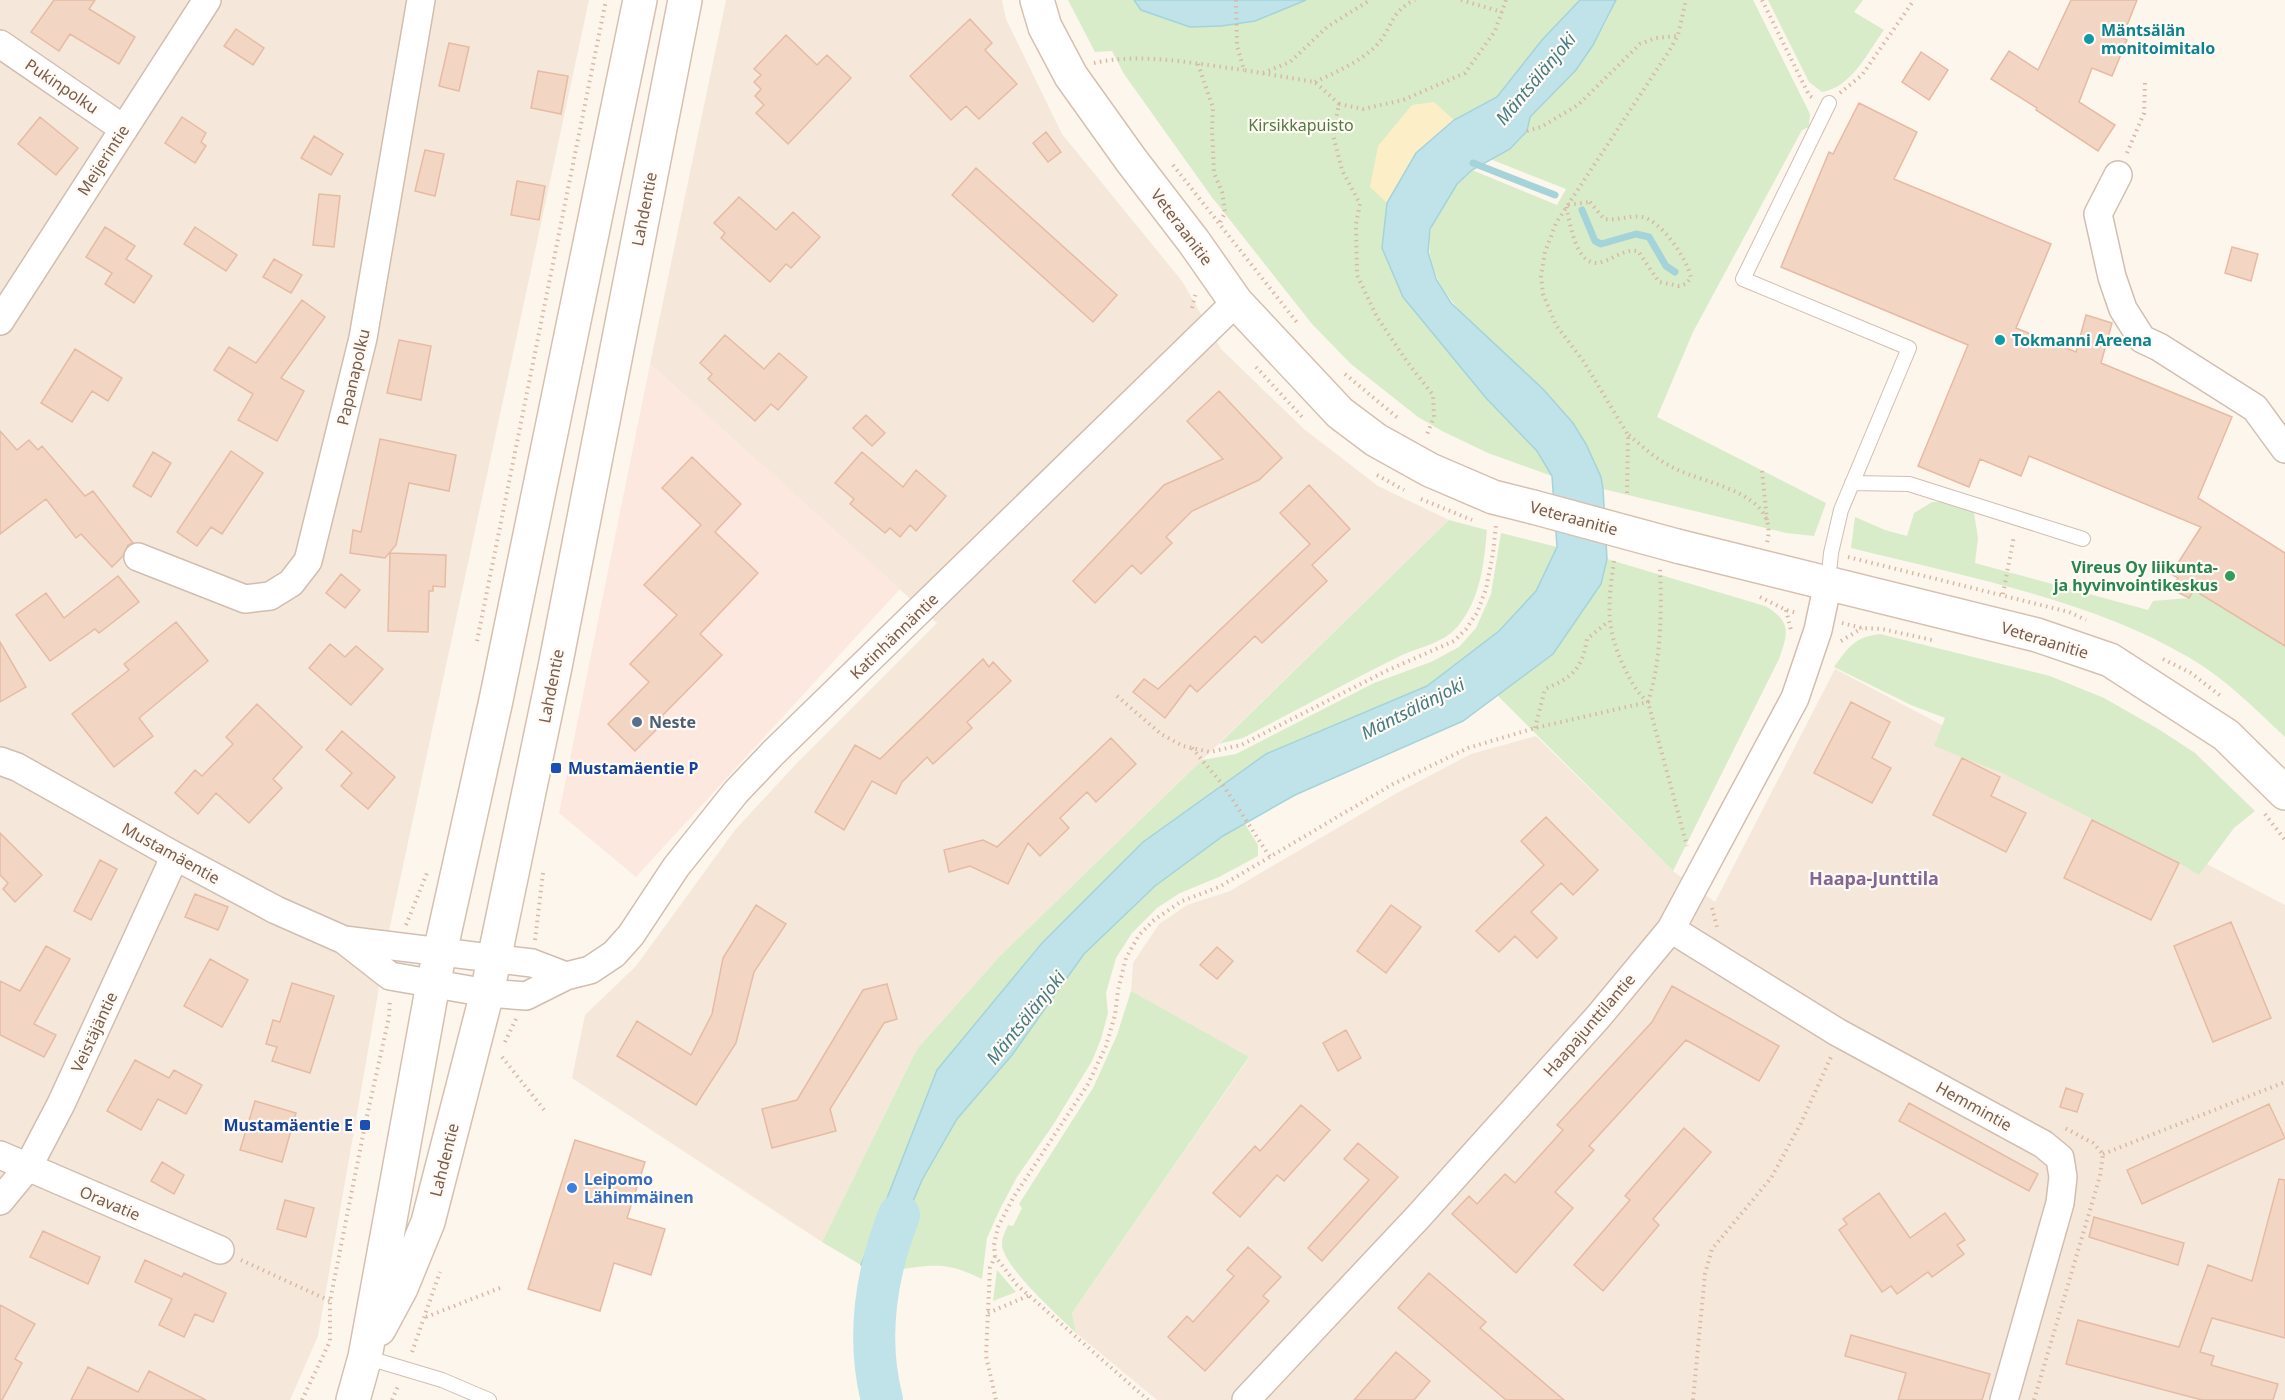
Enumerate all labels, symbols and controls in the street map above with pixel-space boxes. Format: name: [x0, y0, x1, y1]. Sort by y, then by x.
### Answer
place label: Mäntsälän monitoimitalo: [2101, 19, 2215, 59]
water label: Mäntsälänjoki: [1490, 27, 1581, 130]
marker: Mäntsälän monitoimitalo: [2082, 32, 2096, 46]
street label: Pukinpolku: [21, 53, 103, 119]
park label: Kirsikkapuisto: [1248, 114, 1354, 136]
street label: Meijerintie: [72, 120, 134, 200]
street label: Lahdentie: [626, 170, 662, 248]
street label: Veteraanitie: [1146, 184, 1218, 270]
street label: Papanapolku: [331, 327, 375, 427]
place label: Tokmanni Areena: [2012, 329, 2152, 351]
marker: Tokmanni Areena: [1993, 333, 2007, 347]
street label: Veteraanitie: [1528, 496, 1620, 540]
place label: Vireus Oy liikunta- ja hyvinvointikeskus: [2053, 556, 2218, 596]
marker: Vireus Oy liikunta- ja hyvinvointikeskus: [2223, 569, 2237, 583]
street label: Katinhännäntie: [845, 588, 943, 684]
street label: Veteraanitie: [1999, 616, 2091, 664]
street label: Lahdentie: [533, 647, 569, 725]
water label: Mäntsälänjoki: [1357, 672, 1469, 745]
place label: Neste: [649, 711, 696, 733]
marker: Neste: [630, 715, 644, 729]
place label: Mustamäentie P: [568, 757, 699, 779]
marker: Mustamäentie P: [549, 761, 563, 775]
street label: Mustamäentie: [118, 817, 224, 889]
district label: Haapa-Junttila: [1809, 866, 1939, 890]
water label: Mäntsälänjoki: [980, 965, 1070, 1069]
street label: Haapajunttilantie: [1538, 969, 1640, 1081]
street label: Veistäjäntie: [66, 988, 122, 1076]
street label: Hemmintie: [1932, 1076, 2016, 1136]
place label: Mustamäentie E: [223, 1114, 353, 1136]
marker: Mustamäentie E: [358, 1118, 372, 1132]
street label: Lahdentie: [424, 1121, 464, 1199]
place label: Leipomo Lähimmäinen: [584, 1168, 694, 1208]
street label: Oravatie: [76, 1180, 144, 1226]
marker: Leipomo Lähimmäinen: [565, 1181, 579, 1195]

